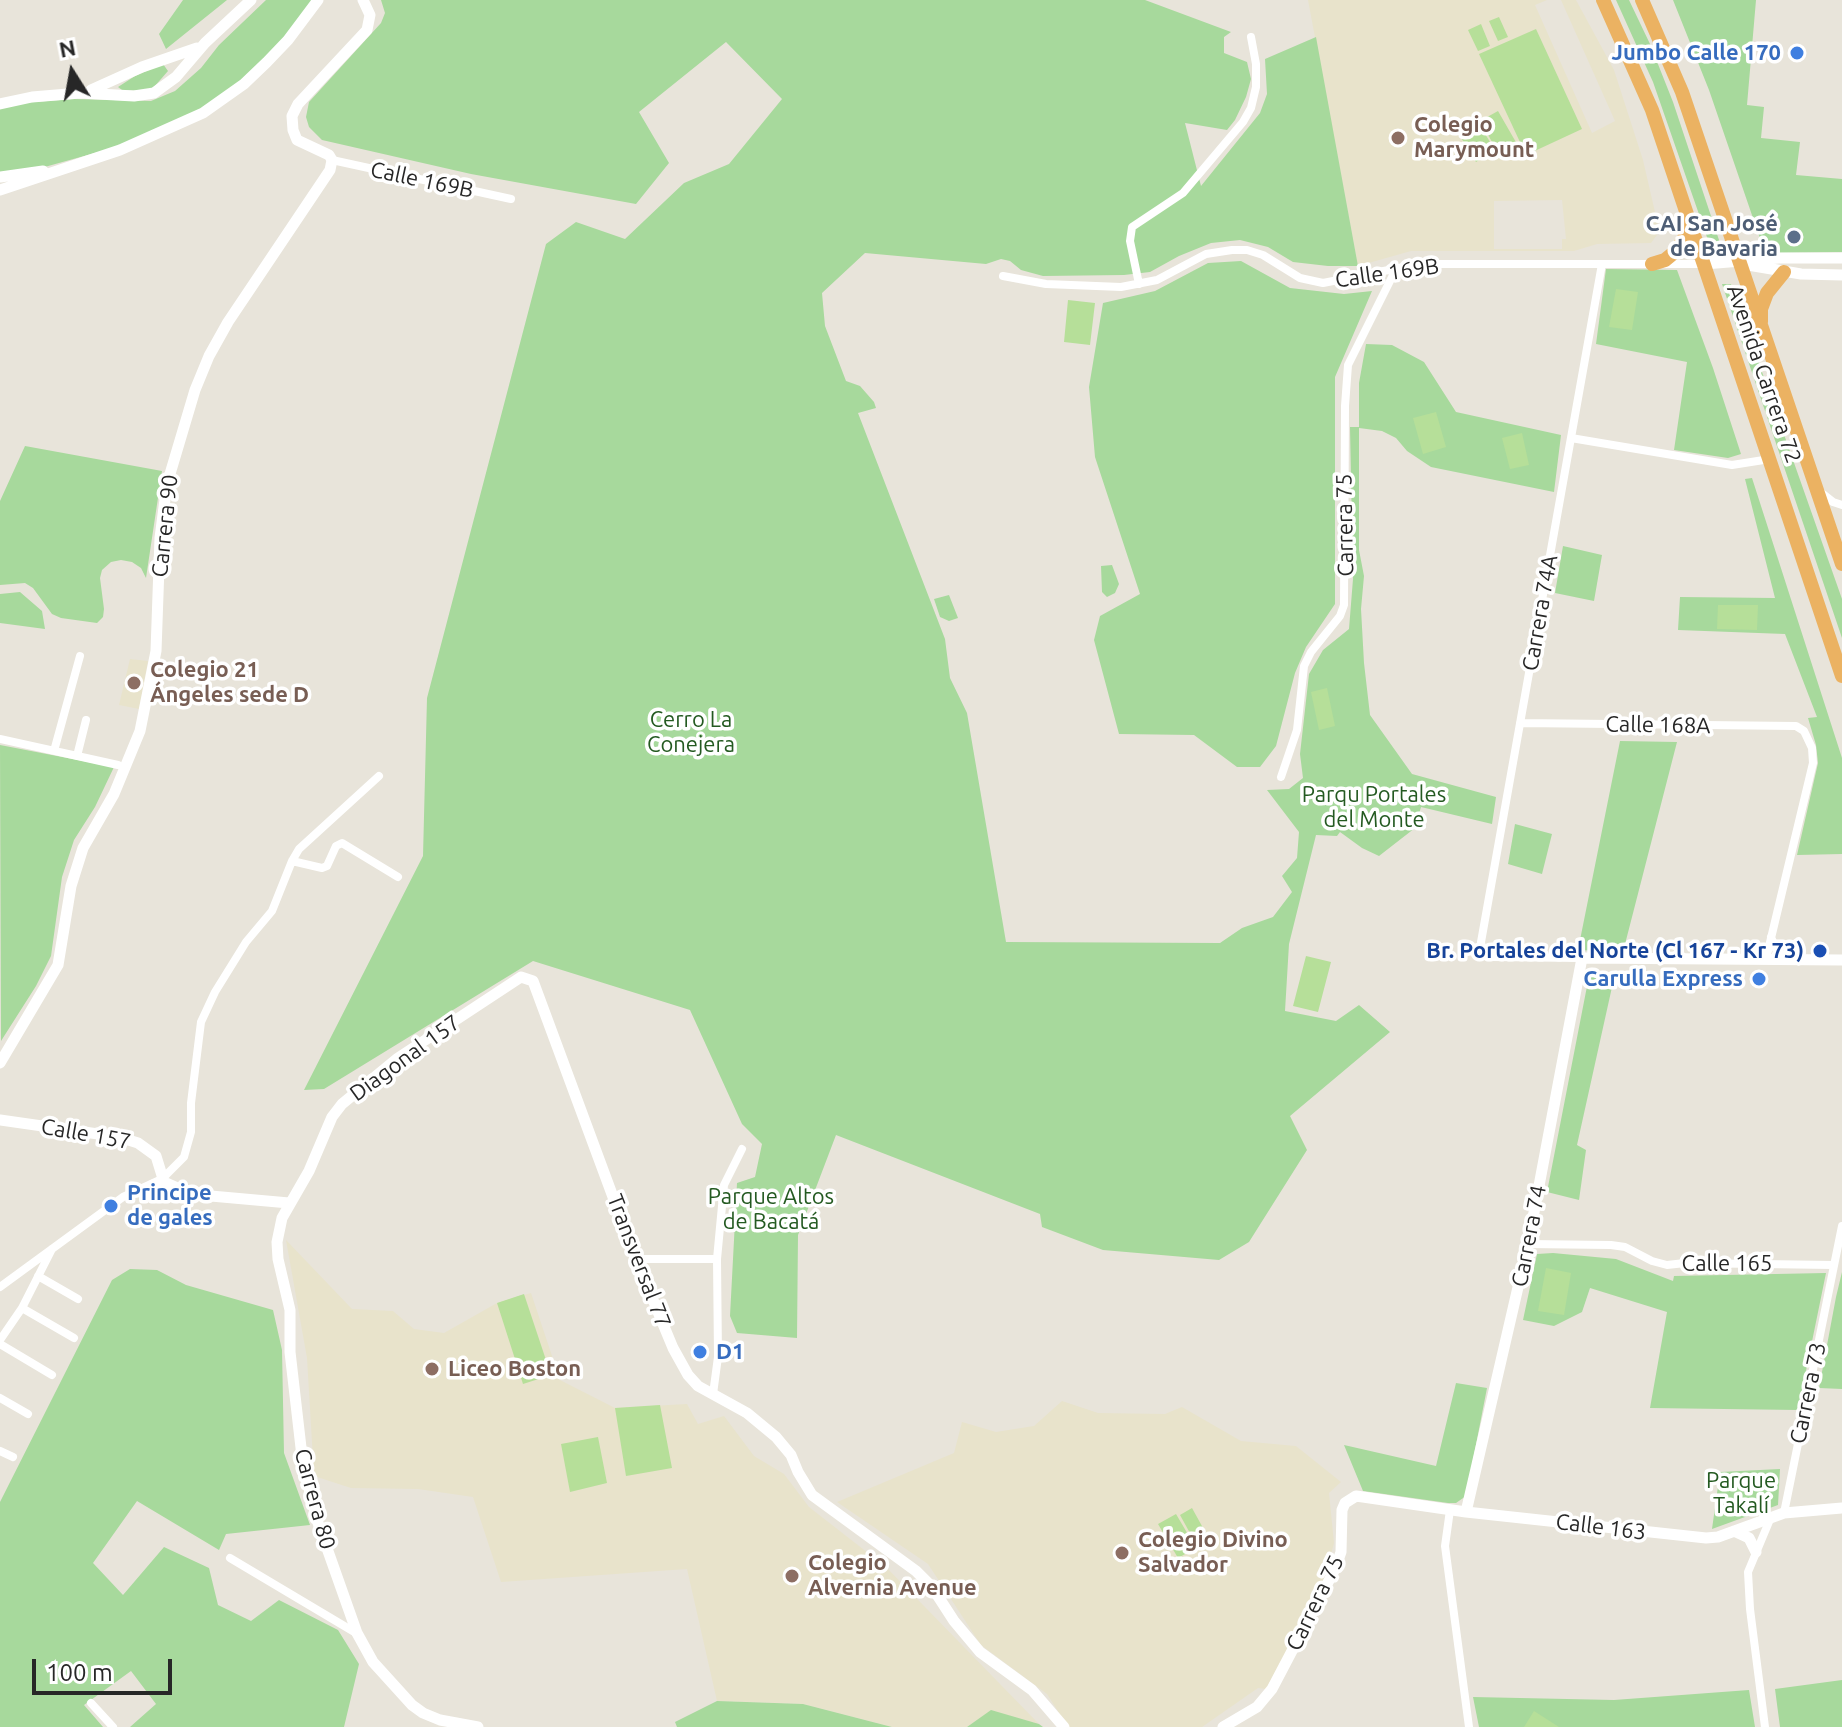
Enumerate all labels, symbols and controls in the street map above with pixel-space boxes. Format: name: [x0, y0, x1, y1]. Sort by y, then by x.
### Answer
north arrow: [32, 32, 112, 112]
text: N: [57, 34, 78, 62]
place label: Jumbo Calle 170: [1611, 40, 1781, 66]
marker: Jumbo Calle 170: [1788, 44, 1806, 62]
place label: Colegio Marymount: [1414, 112, 1534, 164]
marker: Colegio Marymount: [1389, 129, 1407, 147]
street label: Calle 169B: [368, 156, 476, 204]
place label: CAI San José de Bavaria: [1646, 211, 1778, 262]
marker: CAI San José de Bavaria: [1785, 228, 1803, 246]
street label: Calle 169B: [1333, 253, 1441, 293]
street label: Avenida Carrera 72: [1721, 281, 1807, 467]
street label: Carrera 90: [146, 473, 184, 579]
street label: Carrera 75: [1331, 473, 1359, 577]
street label: Carrera 74A: [1517, 553, 1563, 673]
place label: Colegio 21 Ángeles sede D: [150, 657, 309, 708]
marker: Colegio 21 Ángeles sede D: [125, 674, 143, 692]
park label: Cerro La Conejera: [647, 707, 735, 758]
street label: Calle 168A: [1605, 711, 1711, 739]
park label: Parqu Portales del Monte: [1302, 782, 1446, 834]
place label: Br. Portales del Norte (Cl 167 - Kr 73): [1426, 938, 1804, 964]
marker: Br. Portales del Norte (Cl 167 - Kr 73): [1811, 942, 1829, 960]
place label: Carulla Express: [1583, 966, 1743, 992]
marker: Carulla Express: [1750, 970, 1768, 988]
street label: Diagonal 157: [345, 1009, 465, 1107]
street label: Calle 157: [39, 1113, 133, 1155]
place label: Principe de gales: [127, 1180, 213, 1232]
street label: Carrera 74: [1506, 1183, 1552, 1289]
park label: Parque Altos de Bacatá: [708, 1184, 834, 1236]
street label: Transversal 77: [601, 1191, 677, 1331]
marker: Principe de gales: [102, 1197, 120, 1215]
street label: Calle 165: [1682, 1251, 1772, 1277]
place label: D1: [716, 1339, 744, 1365]
street label: Carrera 73: [1784, 1340, 1832, 1446]
marker: D1: [691, 1343, 709, 1361]
place label: Liceo Boston: [448, 1356, 581, 1382]
marker: Liceo Boston: [423, 1360, 441, 1378]
street label: Carrera 80: [289, 1446, 341, 1552]
park label: Parque Takalí: [1706, 1468, 1776, 1520]
street label: Calle 163: [1554, 1508, 1648, 1546]
place label: Colegio Divino Salvador: [1138, 1527, 1288, 1578]
marker: Colegio Divino Salvador: [1113, 1544, 1131, 1562]
place label: Colegio Alvernia Avenue: [808, 1550, 977, 1602]
street label: Carrera 75: [1281, 1551, 1349, 1655]
marker: Colegio Alvernia Avenue: [783, 1567, 801, 1585]
scale bar: [36, 1643, 176, 1693]
text: 100 m: [46, 1659, 113, 1686]

